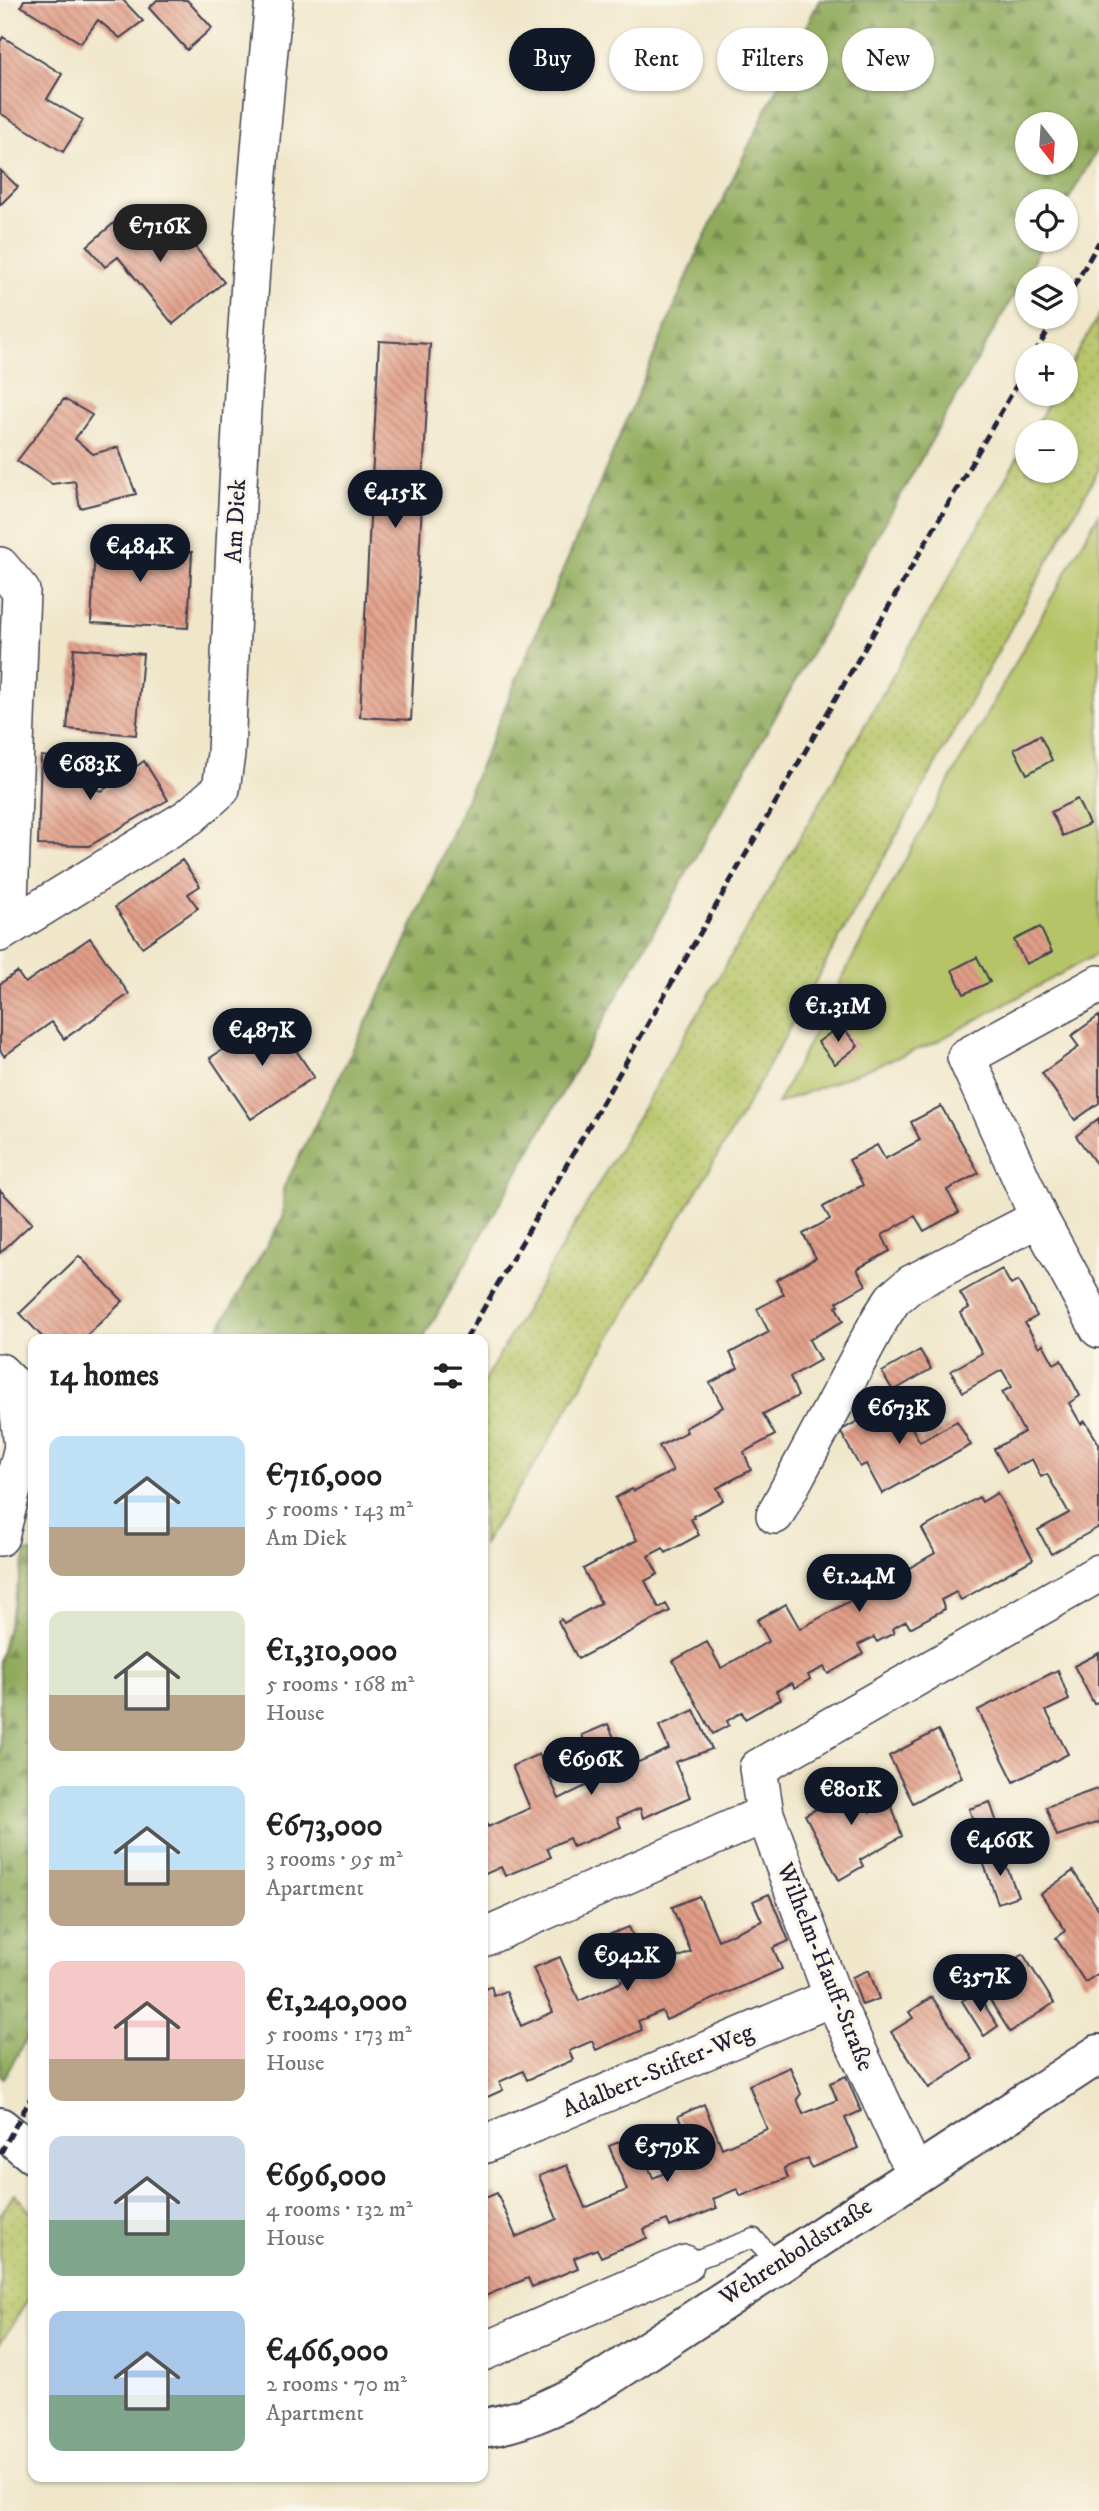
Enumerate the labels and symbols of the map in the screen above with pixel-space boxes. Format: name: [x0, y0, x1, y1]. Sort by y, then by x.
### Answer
north arrow: [1015, 112, 1078, 175]
pin: €716K: [111, 204, 209, 264]
pin: €415K: [346, 470, 444, 530]
street label: Am Diek: [219, 478, 253, 564]
pin: €484K: [91, 524, 189, 584]
pin: €683K: [41, 742, 139, 802]
pin: €1.31M: [781, 984, 895, 1044]
pin: €487K: [213, 1009, 311, 1068]
pin: €673K: [850, 1386, 948, 1446]
pin: €1.24M: [802, 1554, 916, 1614]
pin: €696K: [542, 1738, 640, 1797]
pin: €801K: [802, 1768, 900, 1827]
pin: €466K: [951, 1818, 1049, 1878]
street label: Wilhelm-Hauff-Straße: [769, 1858, 880, 2075]
pin: €942K: [578, 1934, 676, 1993]
pin: €357K: [931, 1954, 1029, 2014]
street label: Adalbert-Stifter-Weg: [558, 2017, 759, 2125]
pin: €579K: [618, 2124, 716, 2184]
street label: Wehrenboldstraße: [713, 2191, 878, 2313]

